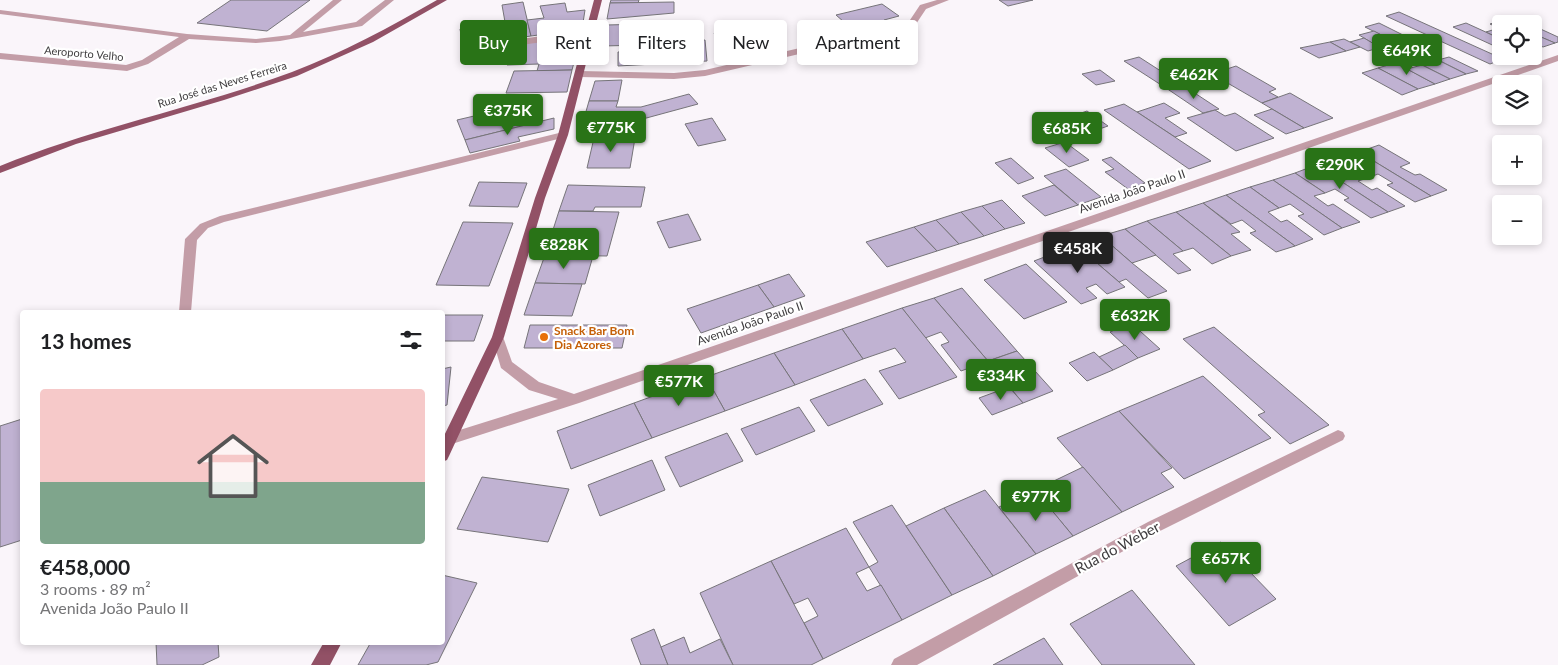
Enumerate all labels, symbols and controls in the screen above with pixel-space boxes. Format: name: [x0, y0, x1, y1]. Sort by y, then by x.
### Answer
map controls: [1492, 15, 1542, 245]
button: locate: [1492, 15, 1542, 65]
chip: Buy: [460, 20, 527, 65]
chip: Rent: [537, 20, 609, 65]
chip: Filters: [619, 20, 704, 65]
chip: New: [714, 20, 787, 65]
chip: Apartment: [797, 20, 918, 65]
pin: €649K: [1372, 34, 1442, 76]
text: €649K: [1383, 40, 1431, 59]
street label: Aeroporto Velho: [44, 43, 124, 63]
street label: Rua José das Neves Ferreira: [156, 58, 288, 110]
pin: €462K: [1159, 58, 1229, 100]
text: €462K: [1170, 64, 1218, 83]
button: layers: [1492, 75, 1542, 125]
pin: €375K: [473, 94, 543, 136]
text: €375K: [484, 100, 532, 119]
pin: €775K: [576, 110, 646, 153]
pin: €685K: [1032, 112, 1102, 154]
text: €775K: [587, 117, 635, 136]
text: €685K: [1043, 118, 1091, 137]
button: +: [1492, 135, 1542, 185]
pin: €290K: [1305, 148, 1375, 190]
text: €290K: [1316, 154, 1364, 173]
street label: Avenida João Paulo II: [1077, 166, 1187, 216]
button: −: [1492, 195, 1542, 245]
pin: €828K: [529, 228, 599, 270]
pin: €458K: [1043, 232, 1113, 274]
text: €828K: [540, 234, 588, 253]
text: €458K: [1054, 238, 1102, 257]
street label: Avenida João Paulo II: [695, 298, 805, 348]
pin: €632K: [1100, 298, 1170, 341]
text: €632K: [1111, 305, 1159, 324]
place label: Snack Bar Bom Dia Azores: [554, 323, 634, 352]
icon: filters: [397, 326, 425, 354]
text: 13 homes: [40, 328, 131, 353]
marker: Snack Bar Bom Dia Azores: [538, 331, 550, 343]
pin: €334K: [966, 358, 1036, 401]
pin: €577K: [644, 364, 714, 407]
text: €334K: [977, 365, 1025, 384]
text: €577K: [655, 371, 703, 390]
icon: home: [188, 421, 278, 511]
pin: €977K: [1001, 480, 1071, 522]
text: €977K: [1012, 486, 1060, 505]
street label: Rua do Weber: [1071, 517, 1163, 577]
pin: €657K: [1191, 542, 1261, 584]
text: €657K: [1202, 548, 1250, 567]
text: €458,000: [40, 554, 130, 579]
text: 3 rooms · 89 m²: [40, 579, 151, 598]
text: Avenida João Paulo II: [40, 598, 189, 617]

